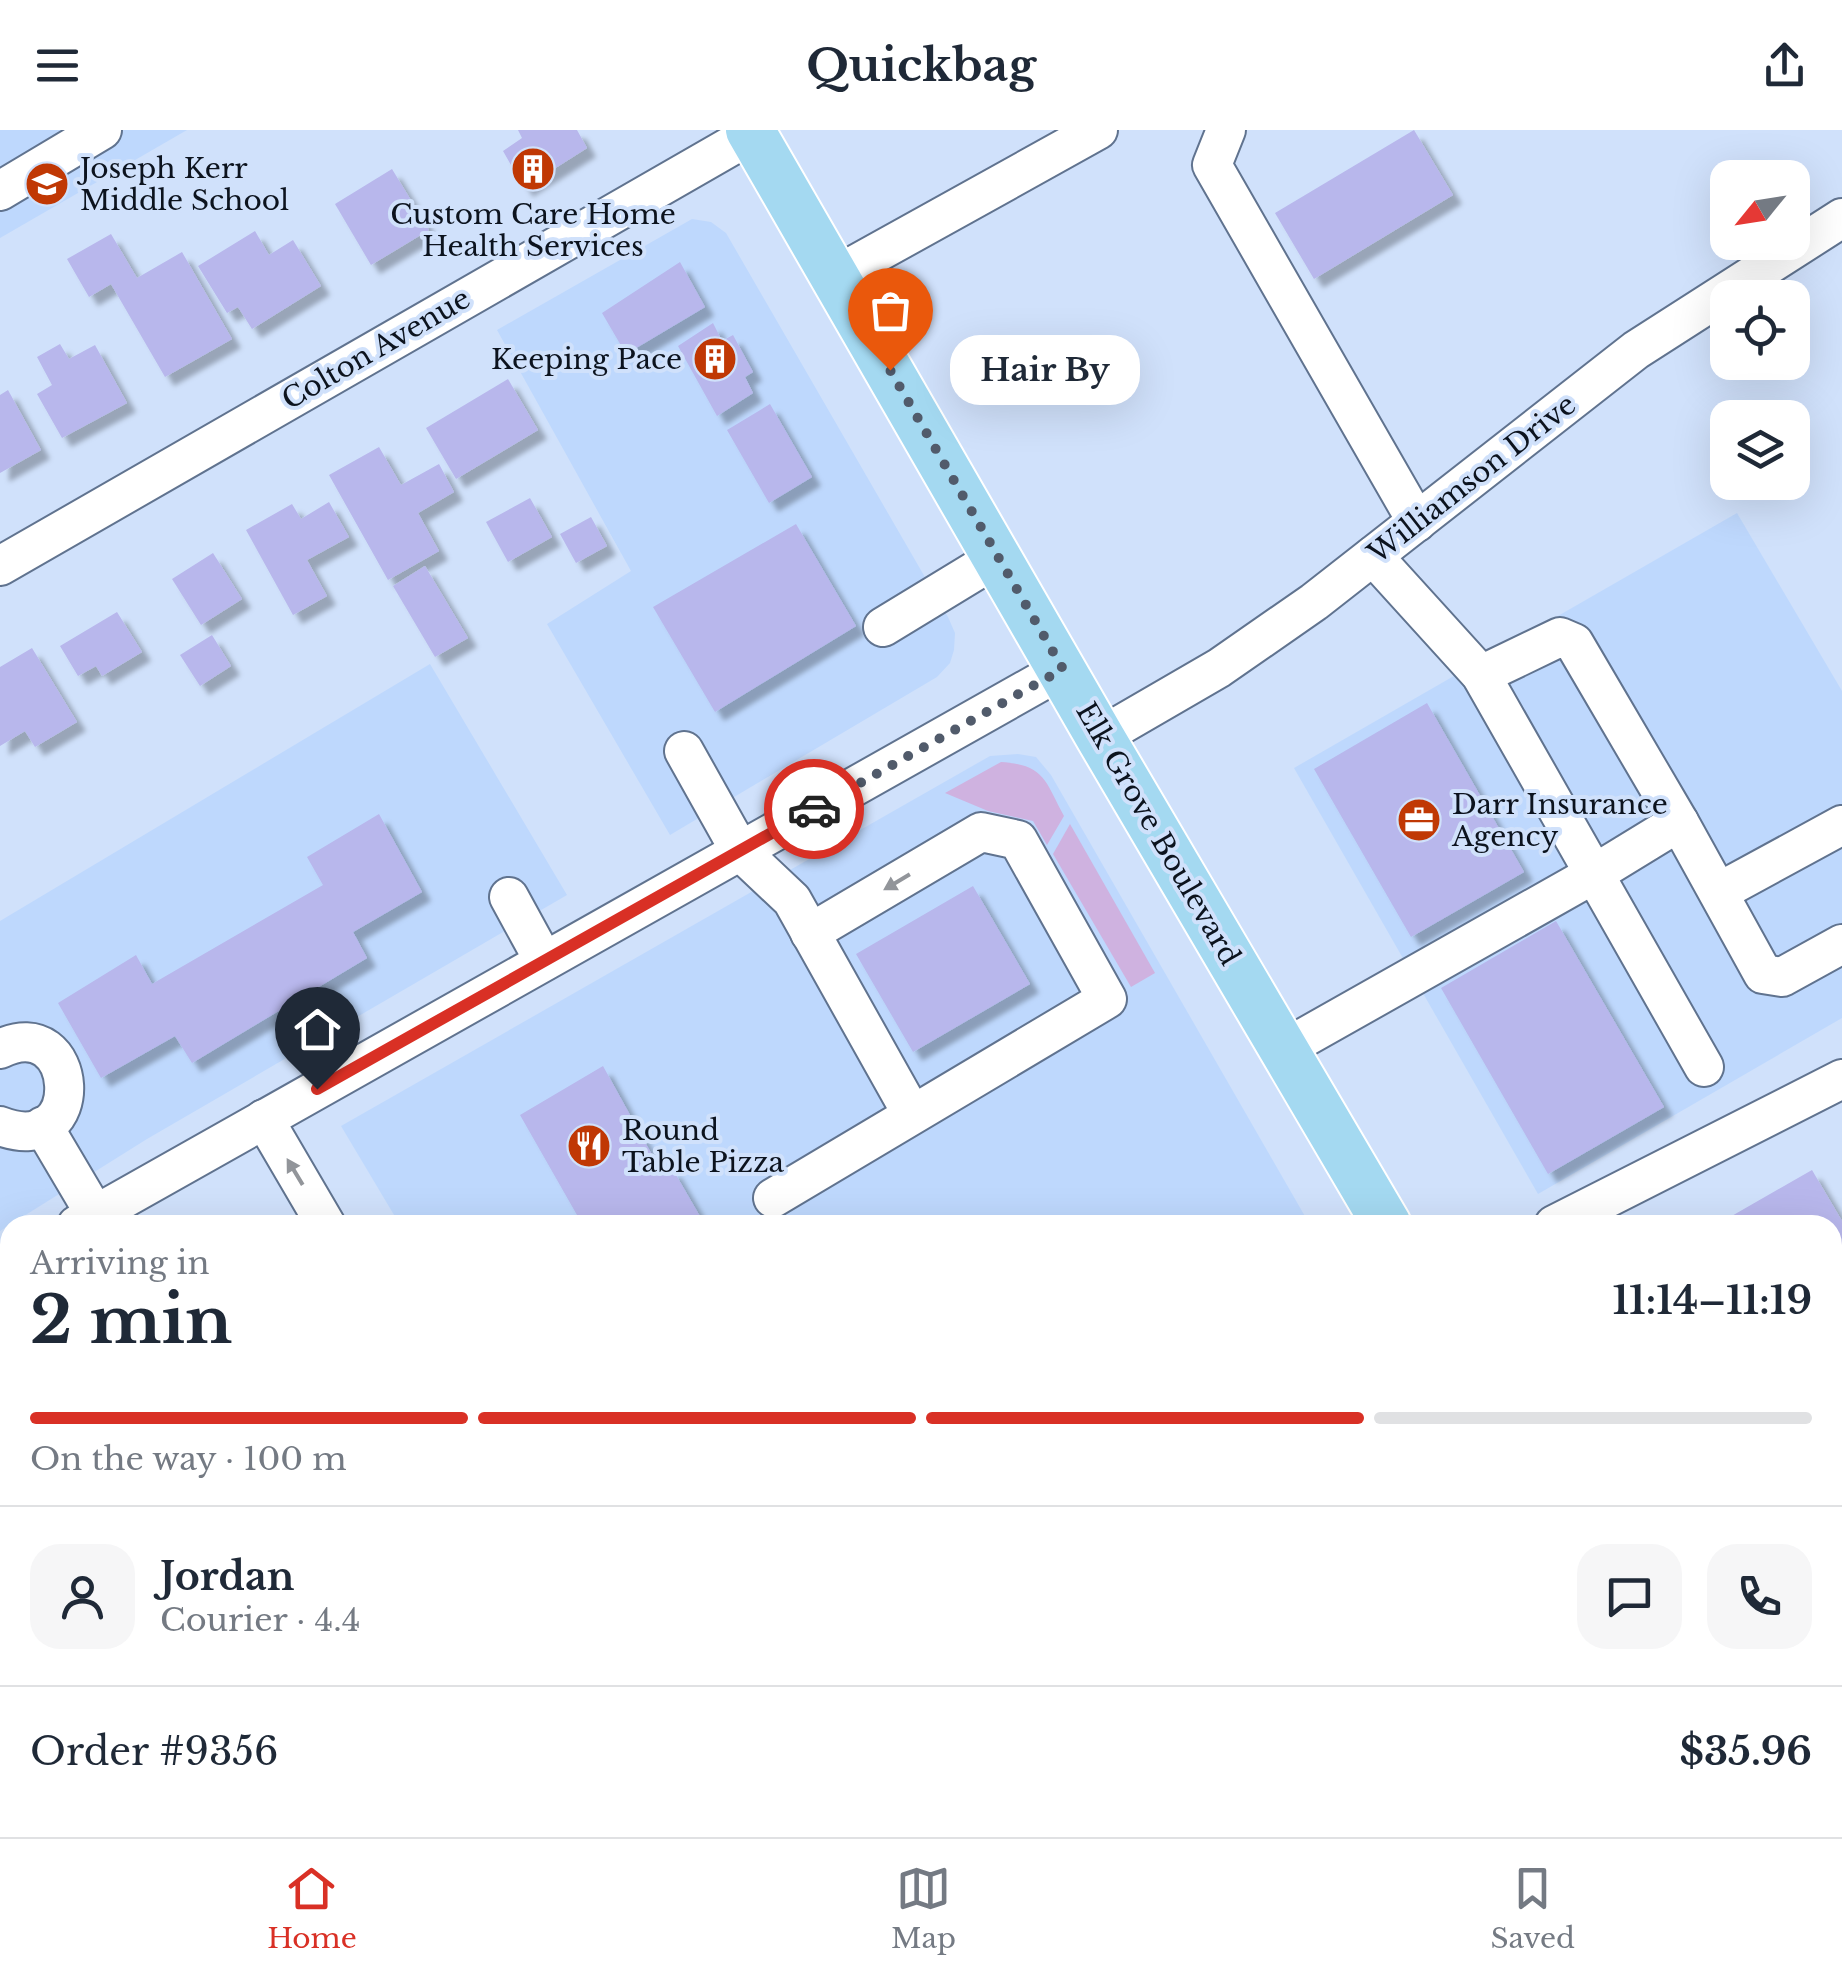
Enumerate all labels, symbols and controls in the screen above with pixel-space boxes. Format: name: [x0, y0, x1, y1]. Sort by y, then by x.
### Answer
text: Quickbag: [806, 37, 1036, 93]
icon: menu: [30, 38, 85, 93]
icon: share: [1757, 38, 1812, 93]
building icon: Custom Care Home Health Services: [510, 146, 556, 192]
place label: Joseph Kerr Middle School: [76, 151, 289, 218]
north arrow: [1710, 160, 1810, 260]
map controls: [1710, 160, 1810, 500]
school or university icon: Joseph Kerr Middle School: [24, 161, 70, 207]
place label: Custom Care Home Health Services: [390, 197, 676, 264]
pin: [848, 268, 933, 371]
button: locate: [1710, 280, 1810, 380]
street label: Colton Avenue: [276, 281, 476, 417]
icon: bag: [863, 283, 918, 338]
callout: Hair By: [950, 335, 1140, 405]
building icon: Keeping Pace: [692, 336, 738, 382]
place label: Keeping Pace: [491, 342, 682, 377]
text: Hair By: [980, 350, 1110, 390]
street label: Williamson Drive: [1360, 387, 1583, 572]
button: layers: [1710, 400, 1810, 500]
street label: Elk Grove Boulevard: [1068, 696, 1248, 972]
courier: [764, 759, 864, 859]
icon: car: [787, 782, 842, 837]
place label: Darr Insurance Agency: [1451, 787, 1668, 854]
office icon: Darr Insurance Agency: [1396, 797, 1442, 843]
one-way arrow: [883, 873, 911, 890]
pin: [275, 987, 360, 1090]
icon: home: [290, 1002, 345, 1057]
place label: Round Table Pizza: [622, 1113, 785, 1180]
restaurant icon: Round Table Pizza: [566, 1123, 612, 1169]
one-way arrow: [287, 1158, 304, 1186]
text: Arriving in: [30, 1243, 209, 1283]
text: 11:14–11:19: [1612, 1277, 1812, 1324]
text: 2 min: [30, 1280, 232, 1361]
text: On the way · 100 m: [30, 1439, 347, 1479]
button: person: [30, 1544, 135, 1649]
button: chat: [1577, 1544, 1682, 1649]
button: phone: [1707, 1544, 1812, 1649]
text: Jordan: [160, 1553, 294, 1600]
text: Courier · 4.4: [160, 1600, 360, 1640]
text: Order #9356: [30, 1728, 278, 1775]
text: $35.96: [1680, 1728, 1812, 1775]
tab: Home: [267, 1861, 357, 1956]
tab: Map: [891, 1861, 956, 1956]
tab: Saved: [1490, 1861, 1575, 1956]

